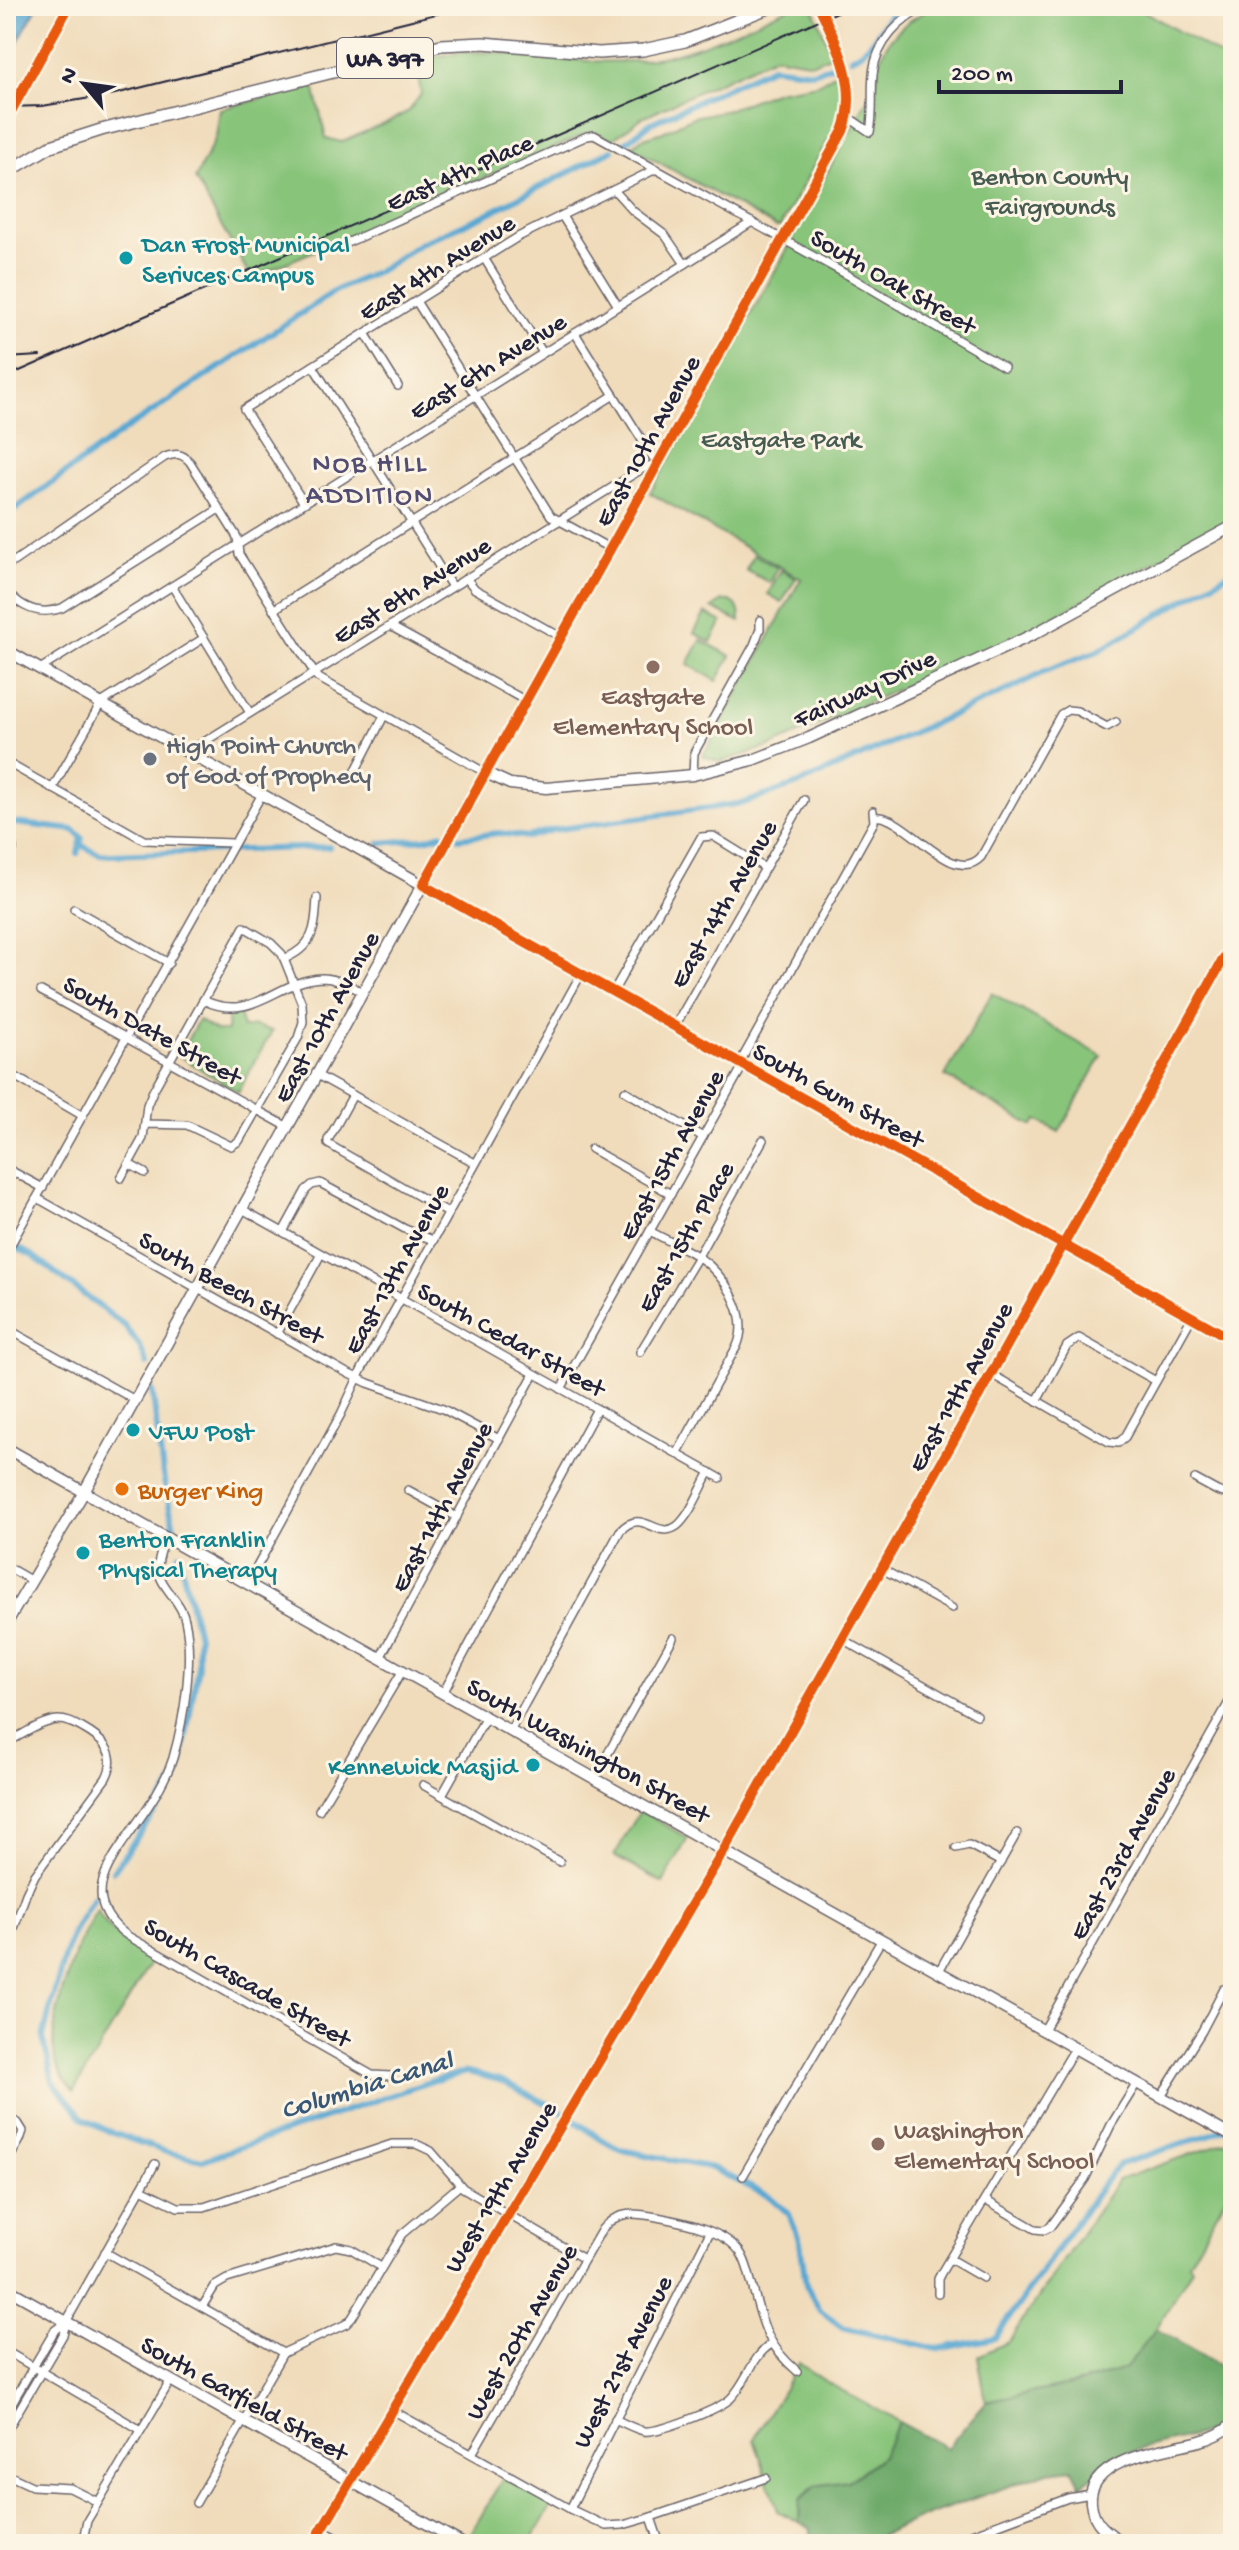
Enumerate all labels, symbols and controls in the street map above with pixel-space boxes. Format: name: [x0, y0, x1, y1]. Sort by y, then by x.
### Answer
road number: WA 397: [337, 38, 433, 78]
north arrow: [44, 44, 124, 124]
scale bar: [939, 44, 1121, 94]
text: 200 m: [951, 61, 1013, 90]
text: N: [55, 64, 85, 89]
street label: East 4th Place: [383, 129, 539, 221]
park label: Benton County Fairgrounds: [970, 164, 1129, 225]
street label: East 4th Avenue: [355, 209, 523, 330]
street label: South Oak Street: [804, 224, 982, 345]
place label: Dan Frost Municipal Serivces Campus: [140, 232, 350, 293]
marker: Dan Frost Municipal Serivces Campus: [117, 249, 135, 267]
street label: East 6th Avenue: [405, 308, 574, 429]
street label: East 10th Avenue: [590, 351, 710, 533]
park label: Eastgate Park: [701, 427, 863, 458]
district label: NOB HILL ADDITION: [306, 449, 434, 514]
street label: East 8th Avenue: [329, 532, 498, 654]
street label: Fairway Drive: [789, 644, 942, 738]
marker: Eastgate Elementary School: [644, 658, 662, 676]
place label: Eastgate Elementary School: [553, 684, 753, 745]
place label: High Point Church of God of Prophecy: [166, 733, 372, 794]
marker: High Point Church of God of Prophecy: [141, 750, 159, 768]
street label: East 14th Avenue: [665, 815, 787, 995]
street label: East 10th Avenue: [269, 927, 389, 1109]
street label: South Date Street: [56, 971, 248, 1096]
street label: South Gum Street: [746, 1038, 930, 1159]
street label: East 15th Avenue: [614, 1065, 734, 1247]
street label: East 15th Place: [632, 1157, 744, 1319]
street label: East 13th Avenue: [339, 1179, 459, 1361]
street label: South Beech Street: [132, 1226, 330, 1355]
street label: South Cedar Street: [410, 1277, 611, 1408]
street label: East 19th Avenue: [903, 1297, 1023, 1479]
street label: East 14th Avenue: [386, 1417, 502, 1599]
place label: VFW Post: [148, 1419, 255, 1450]
marker: VFW Post: [124, 1421, 142, 1439]
place label: Burger King: [137, 1478, 263, 1509]
marker: Burger King: [113, 1480, 131, 1498]
place label: Benton Franklin Physical Therapy: [98, 1527, 277, 1588]
marker: Benton Franklin Physical Therapy: [74, 1544, 92, 1562]
street label: South Washington Street: [460, 1673, 716, 1834]
place label: Kennewick Masjid: [328, 1754, 519, 1785]
marker: Kennewick Masjid: [524, 1756, 542, 1774]
street label: East 23rd Avenue: [1065, 1763, 1185, 1947]
street label: South Cascade Street: [137, 1913, 357, 2058]
water label: Columbia Canal: [278, 2045, 459, 2129]
street label: West 19th Avenue: [440, 2097, 566, 2280]
place label: Washington Elementary School: [894, 2118, 1094, 2179]
marker: Washington Elementary School: [869, 2135, 887, 2153]
street label: West 20th Avenue: [461, 2239, 587, 2427]
street label: West 21st Avenue: [568, 2271, 682, 2455]
street label: South Garfield Street: [134, 2331, 354, 2472]

